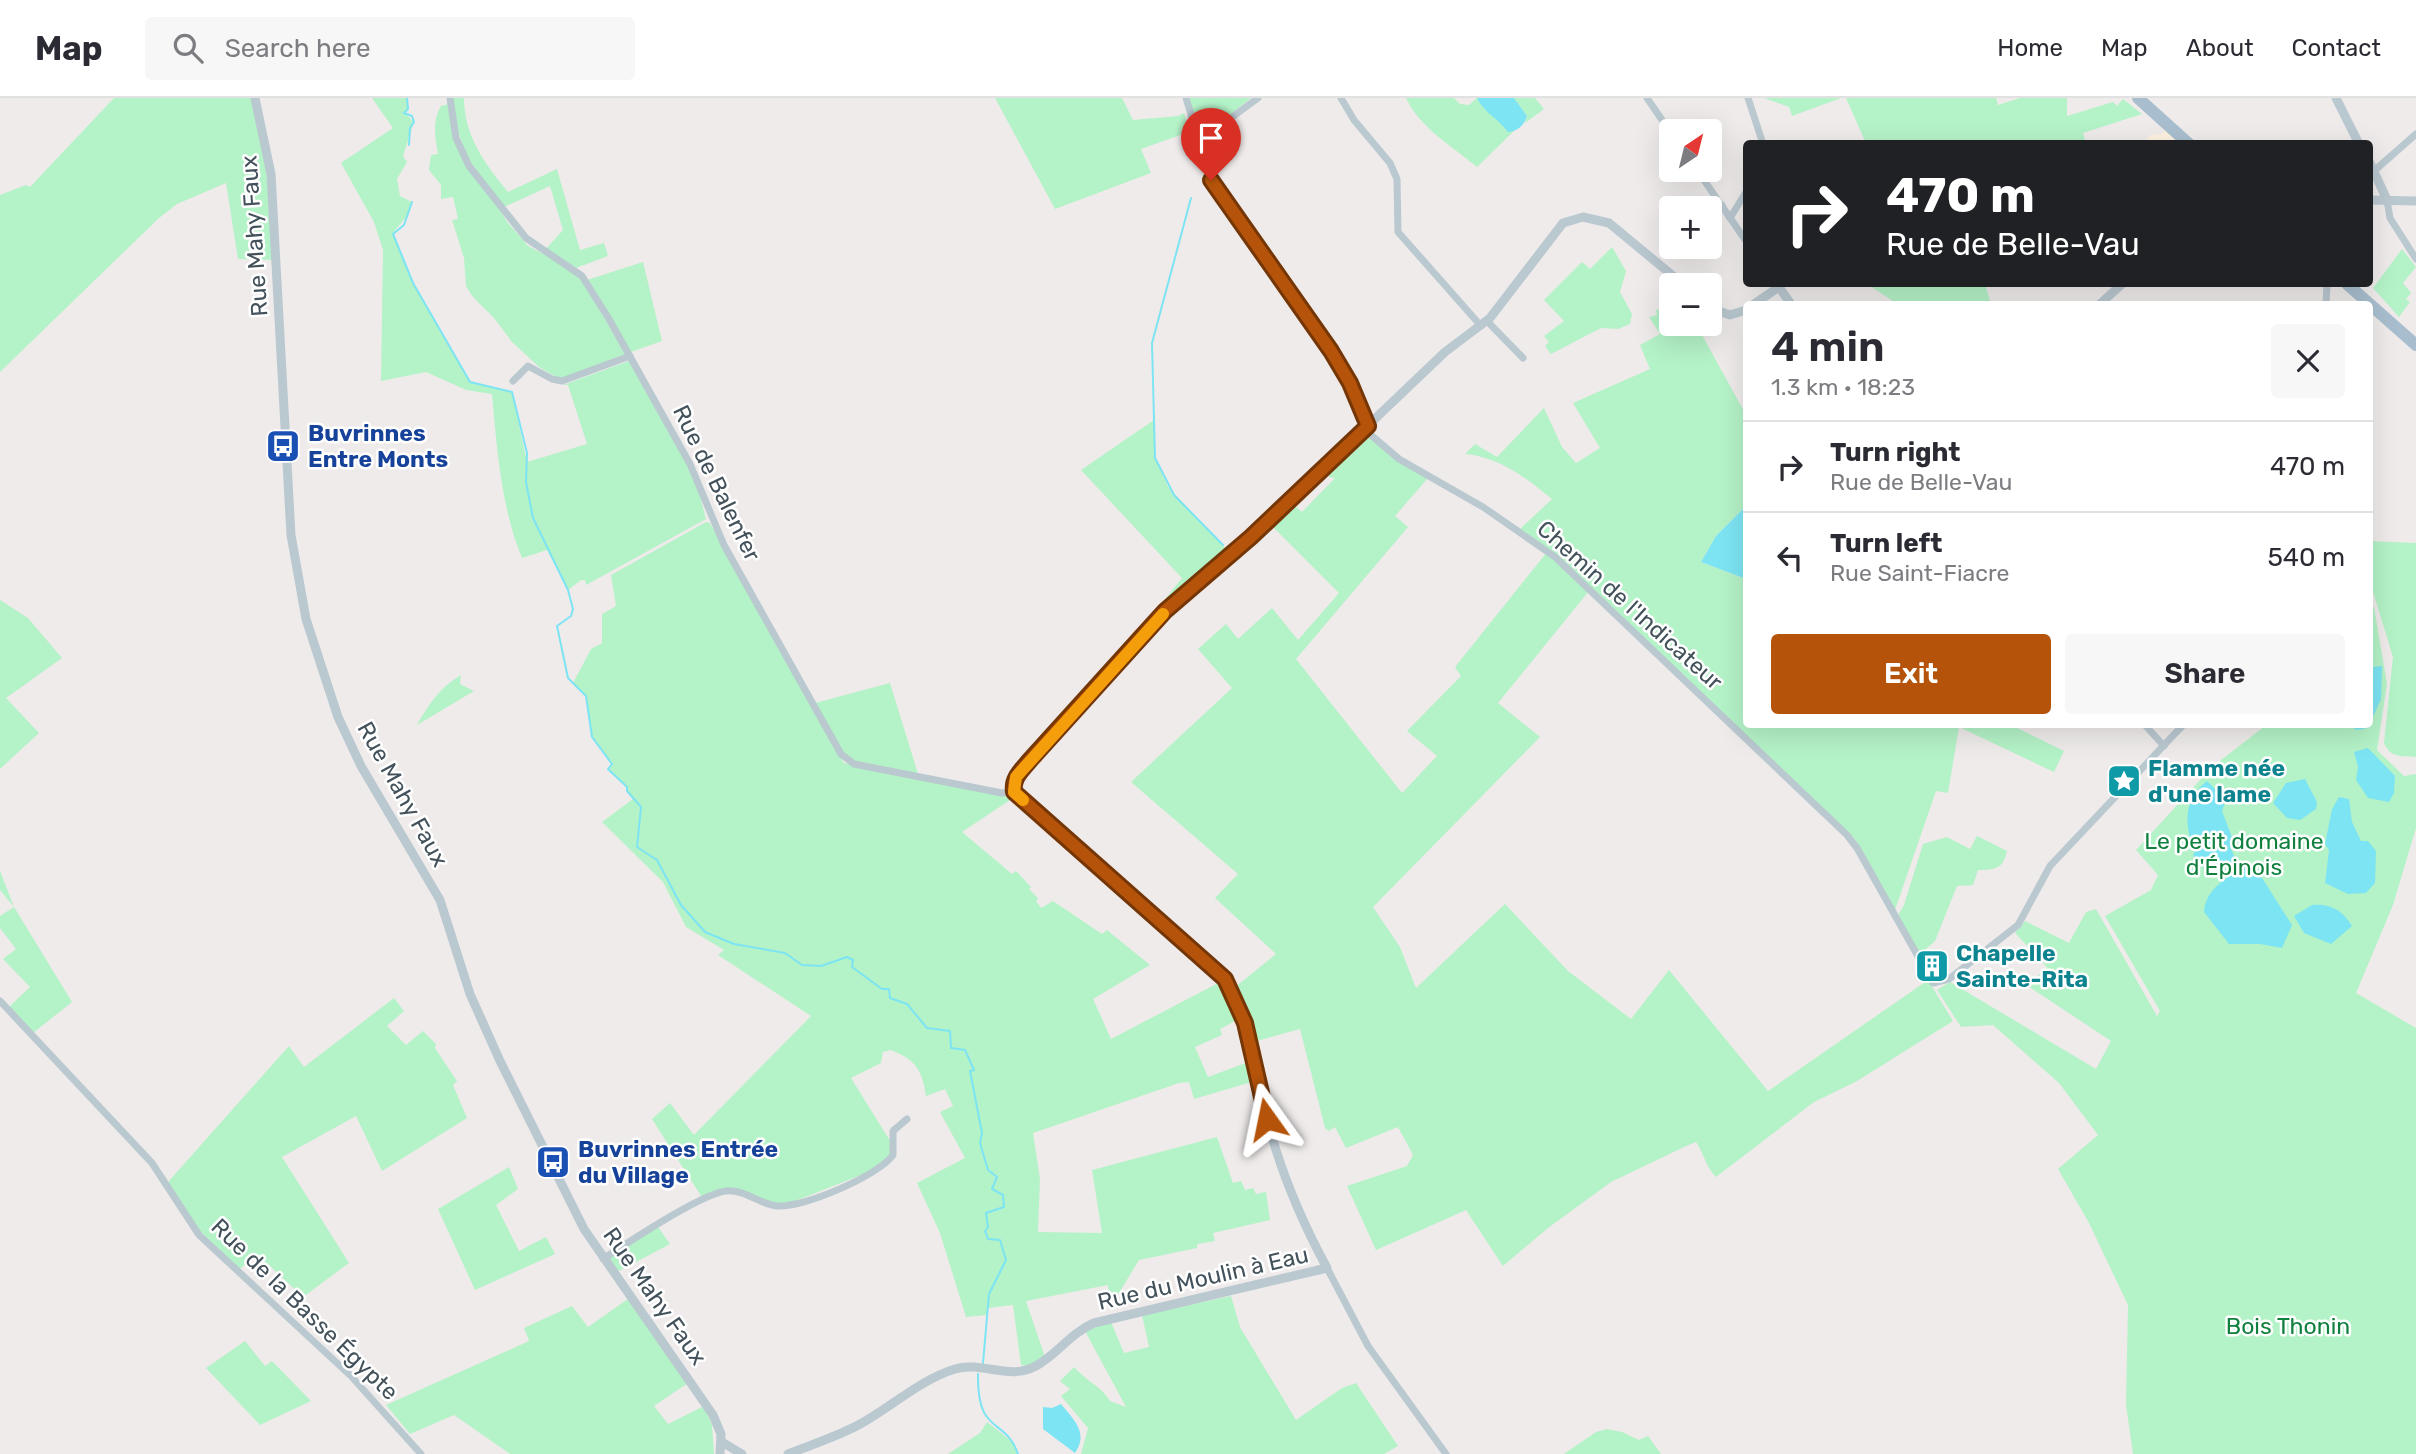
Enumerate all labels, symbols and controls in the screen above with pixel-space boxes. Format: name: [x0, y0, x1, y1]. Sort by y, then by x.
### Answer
search box: [145, 17, 635, 80]
text: Map: [35, 29, 103, 68]
icon: search: [169, 29, 207, 67]
text: Search here: [225, 33, 370, 64]
text: Home: [1997, 34, 2063, 62]
text: Map: [2101, 34, 2148, 62]
text: About: [2186, 34, 2254, 62]
text: Contact: [2292, 34, 2381, 62]
pin: [1181, 108, 1241, 180]
icon: arrive: [1192, 119, 1230, 157]
north arrow: [1659, 119, 1722, 182]
map controls: [1659, 119, 1722, 336]
street label: Rue Mahy Faux: [234, 154, 274, 318]
text: 470 m: [1886, 166, 2035, 224]
icon: right: [1771, 168, 1862, 259]
button: +: [1659, 196, 1722, 259]
text: Rue de Belle-Vau: [1886, 225, 2140, 263]
button: −: [1659, 273, 1722, 336]
text: 4 min: [1771, 322, 1885, 372]
button: close: [2271, 324, 2345, 398]
text: 1.3 km · 18:23: [1771, 373, 1915, 401]
street label: Rue de Balenfer: [667, 400, 767, 566]
place label: Buvrinnes Entre Monts: [308, 419, 449, 473]
bus stop icon: Buvrinnes Entre Monts: [264, 427, 302, 465]
text: Turn right: [1830, 437, 1960, 468]
icon: right: [1771, 448, 1809, 486]
text: 470 m: [2270, 451, 2345, 482]
text: Rue de Belle-Vau: [1830, 468, 2012, 496]
street label: Chemin de l'Indicateur: [1532, 514, 1729, 696]
text: Turn left: [1830, 528, 1942, 559]
icon: left: [1771, 539, 1809, 577]
text: 540 m: [2267, 542, 2345, 573]
text: Rue Saint-Fiacre: [1830, 559, 2009, 587]
button: Exit: [1771, 634, 2051, 714]
button: Share: [2065, 634, 2345, 714]
street label: Rue Mahy Faux: [352, 717, 454, 871]
place label: Flamme née d'une lame: [2148, 754, 2285, 808]
place icon: Flamme née d'une lame: [2105, 762, 2143, 800]
park label: Le petit domaine d'Épinois: [2144, 827, 2324, 881]
place label: Chapelle Sainte-Rita: [1956, 939, 2088, 993]
building icon: Chapelle Sainte-Rita: [1913, 947, 1951, 985]
position arrow: [1230, 1082, 1304, 1156]
place label: Buvrinnes Entrée du Village: [578, 1135, 778, 1189]
bus stop icon: Buvrinnes Entrée du Village: [534, 1143, 572, 1181]
street label: Rue de la Basse Égypte: [206, 1212, 404, 1406]
street label: Rue Mahy Faux: [597, 1222, 713, 1370]
street label: Rue du Moulin à Eau: [1095, 1240, 1311, 1316]
park label: Bois Thonin: [2226, 1312, 2350, 1340]

